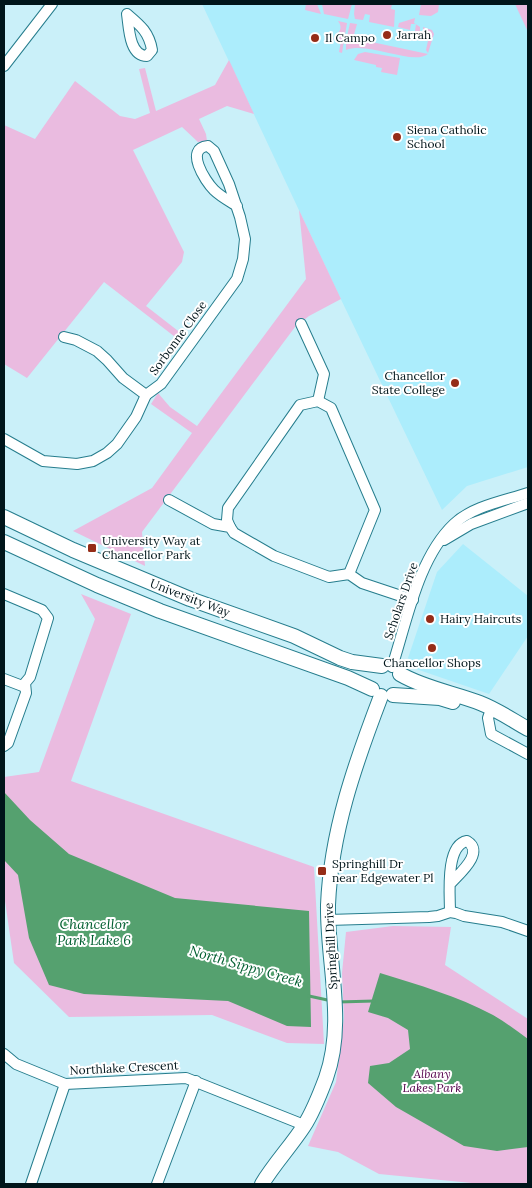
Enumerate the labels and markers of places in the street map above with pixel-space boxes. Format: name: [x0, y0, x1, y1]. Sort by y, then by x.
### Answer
place label: Jarrah: [396, 27, 431, 42]
marker: Jarrah: [381, 29, 393, 41]
place label: Il Campo: [325, 30, 375, 45]
marker: Il Campo: [309, 32, 321, 44]
place label: Siena Catholic School: [407, 122, 487, 151]
marker: Siena Catholic School: [391, 131, 403, 143]
place label: Chancellor State College: [372, 368, 446, 397]
marker: Chancellor State College: [449, 377, 461, 389]
place label: University Way at Chancellor Park: [102, 533, 201, 562]
marker: University Way at Chancellor Park: [86, 542, 98, 554]
place label: Hairy Haircuts: [440, 611, 522, 626]
marker: Hairy Haircuts: [424, 613, 436, 625]
marker: Chancellor Shops: [426, 642, 438, 654]
place label: Chancellor Shops: [383, 655, 481, 670]
place label: Springhill Dr near Edgewater Pl: [332, 856, 434, 885]
marker: Springhill Dr near Edgewater Pl: [316, 865, 328, 877]

